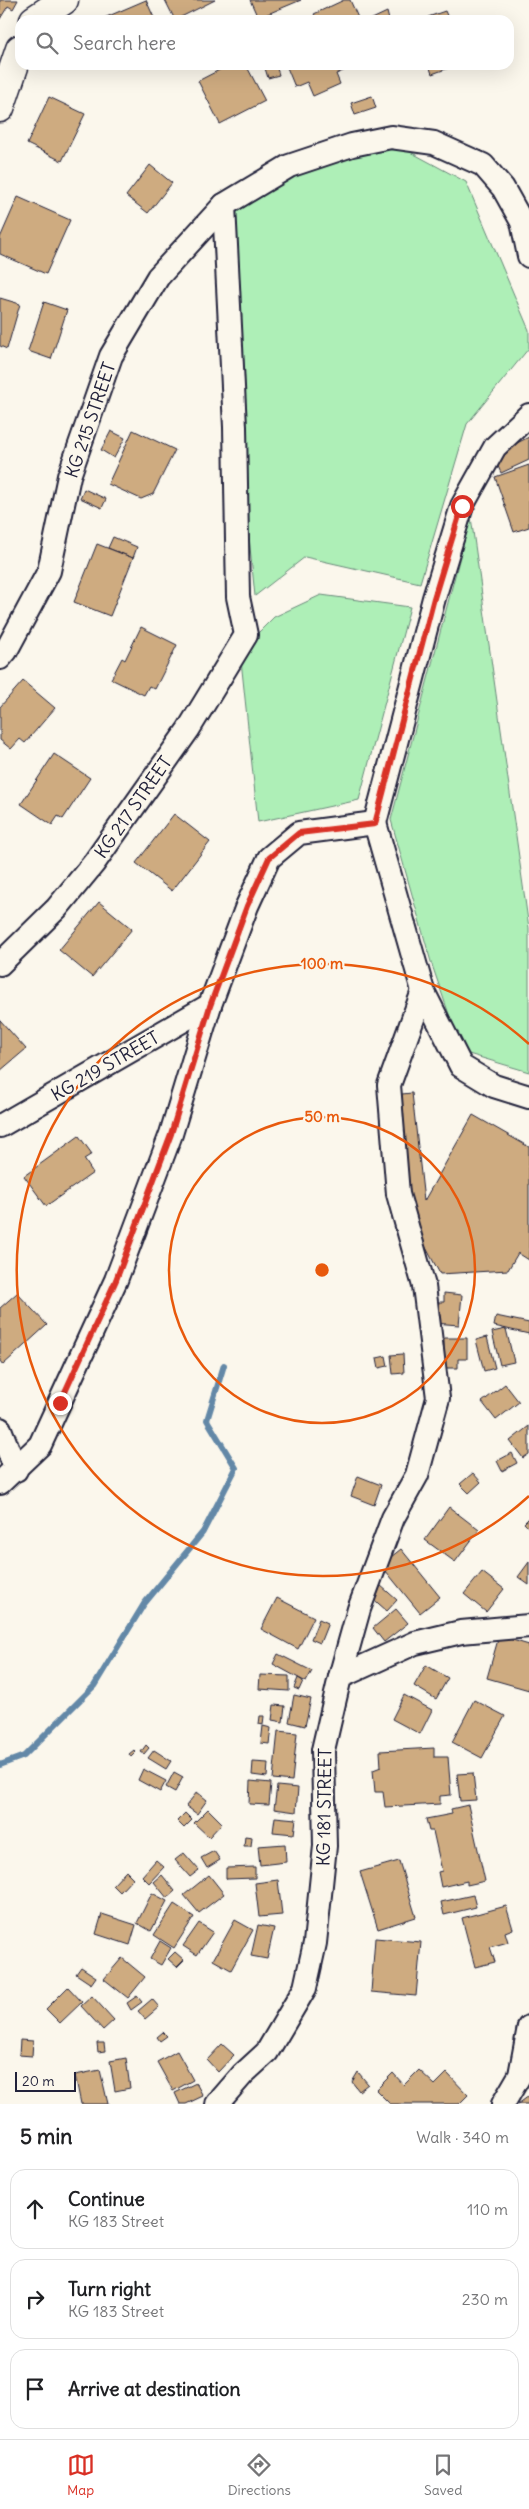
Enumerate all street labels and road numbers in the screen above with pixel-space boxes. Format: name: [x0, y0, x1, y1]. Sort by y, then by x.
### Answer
street label: KG 215 STREET: [59, 359, 121, 481]
street label: KG 217 STREET: [89, 751, 177, 863]
street label: KG 219 STREET: [47, 1026, 163, 1106]
street label: KG 181 STREET: [311, 1748, 337, 1866]

